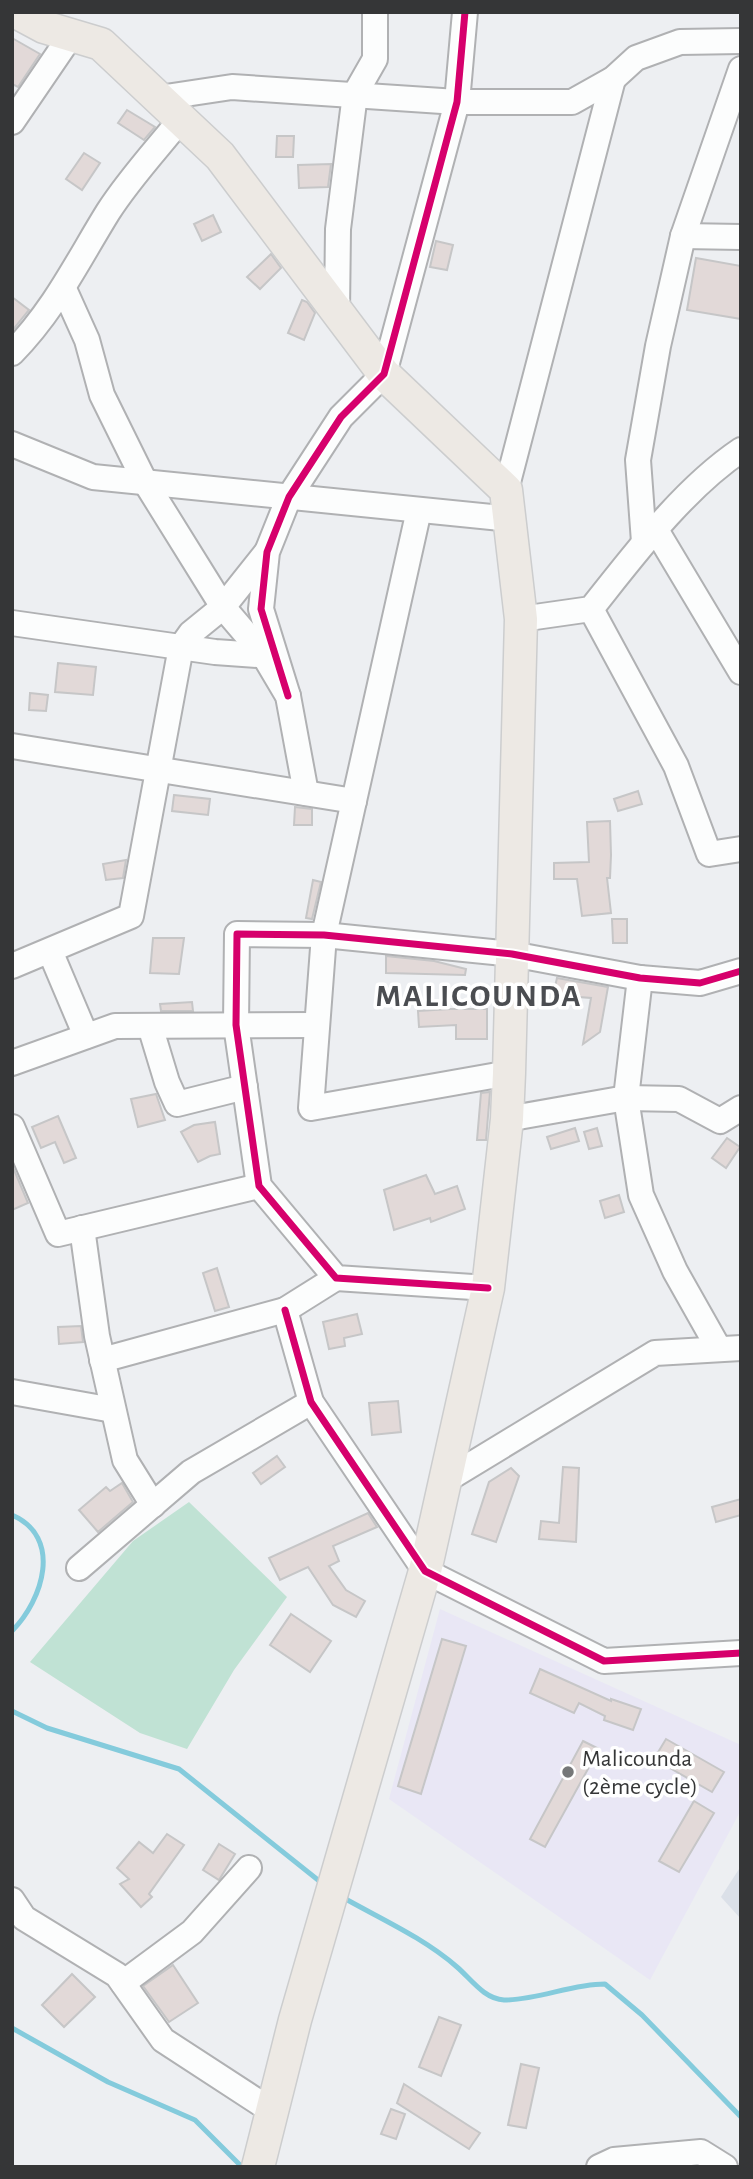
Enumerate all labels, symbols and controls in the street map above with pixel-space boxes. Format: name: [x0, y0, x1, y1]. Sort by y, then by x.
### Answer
district label: MALICOUNDA: [375, 980, 583, 1012]
place label: Malicounda (2ème cycle): [582, 1747, 698, 1799]
marker: Malicounda (2ème cycle): [560, 1764, 576, 1780]

